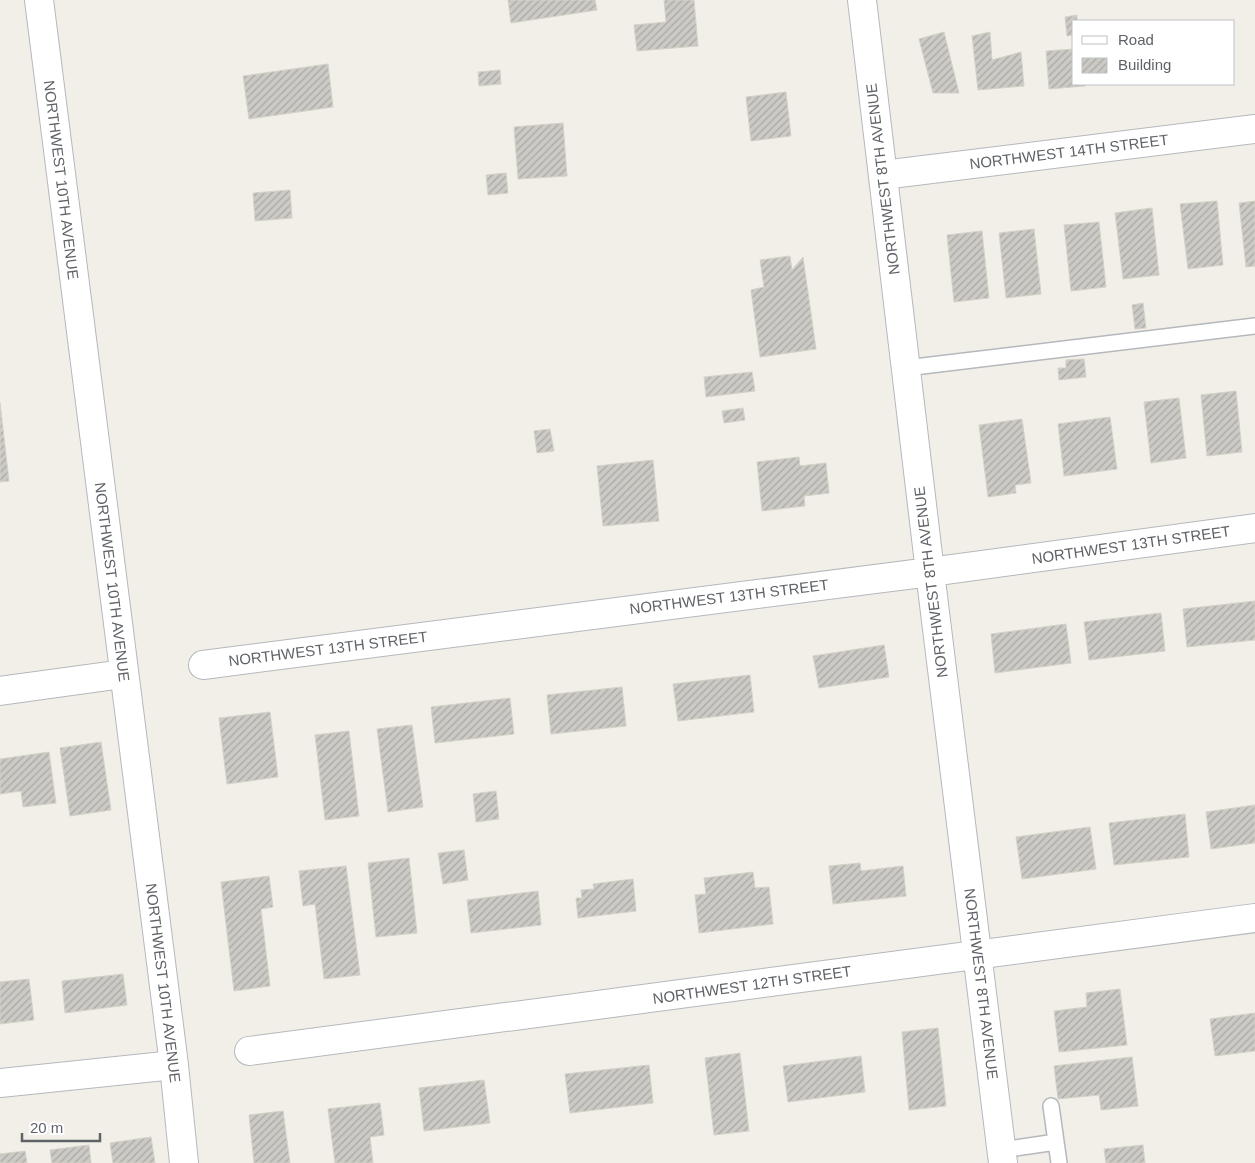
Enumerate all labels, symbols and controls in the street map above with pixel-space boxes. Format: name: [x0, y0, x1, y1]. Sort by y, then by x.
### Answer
legend: [1072, 20, 1235, 85]
text: Road: [1118, 31, 1154, 48]
text: Building: [1118, 56, 1171, 73]
street label: NORTHWEST 10TH AVENUE: [41, 79, 82, 281]
street label: NORTHWEST 8TH AVENUE: [862, 82, 903, 276]
street label: NORTHWEST 14TH STREET: [968, 131, 1169, 172]
street label: NORTHWEST 10TH AVENUE: [92, 481, 133, 683]
street label: NORTHWEST 8TH AVENUE: [910, 485, 951, 679]
street label: NORTHWEST 13TH STREET: [1031, 522, 1231, 567]
street label: NORTHWEST 13TH STREET: [628, 576, 829, 617]
street label: NORTHWEST 13TH STREET: [227, 628, 428, 669]
street label: NORTHWEST 10TH AVENUE: [143, 882, 184, 1084]
street label: NORTHWEST 8TH AVENUE: [961, 887, 1002, 1081]
street label: NORTHWEST 12TH STREET: [652, 962, 852, 1007]
scale bar: [22, 1110, 100, 1142]
text: 20 m: [30, 1119, 63, 1136]

